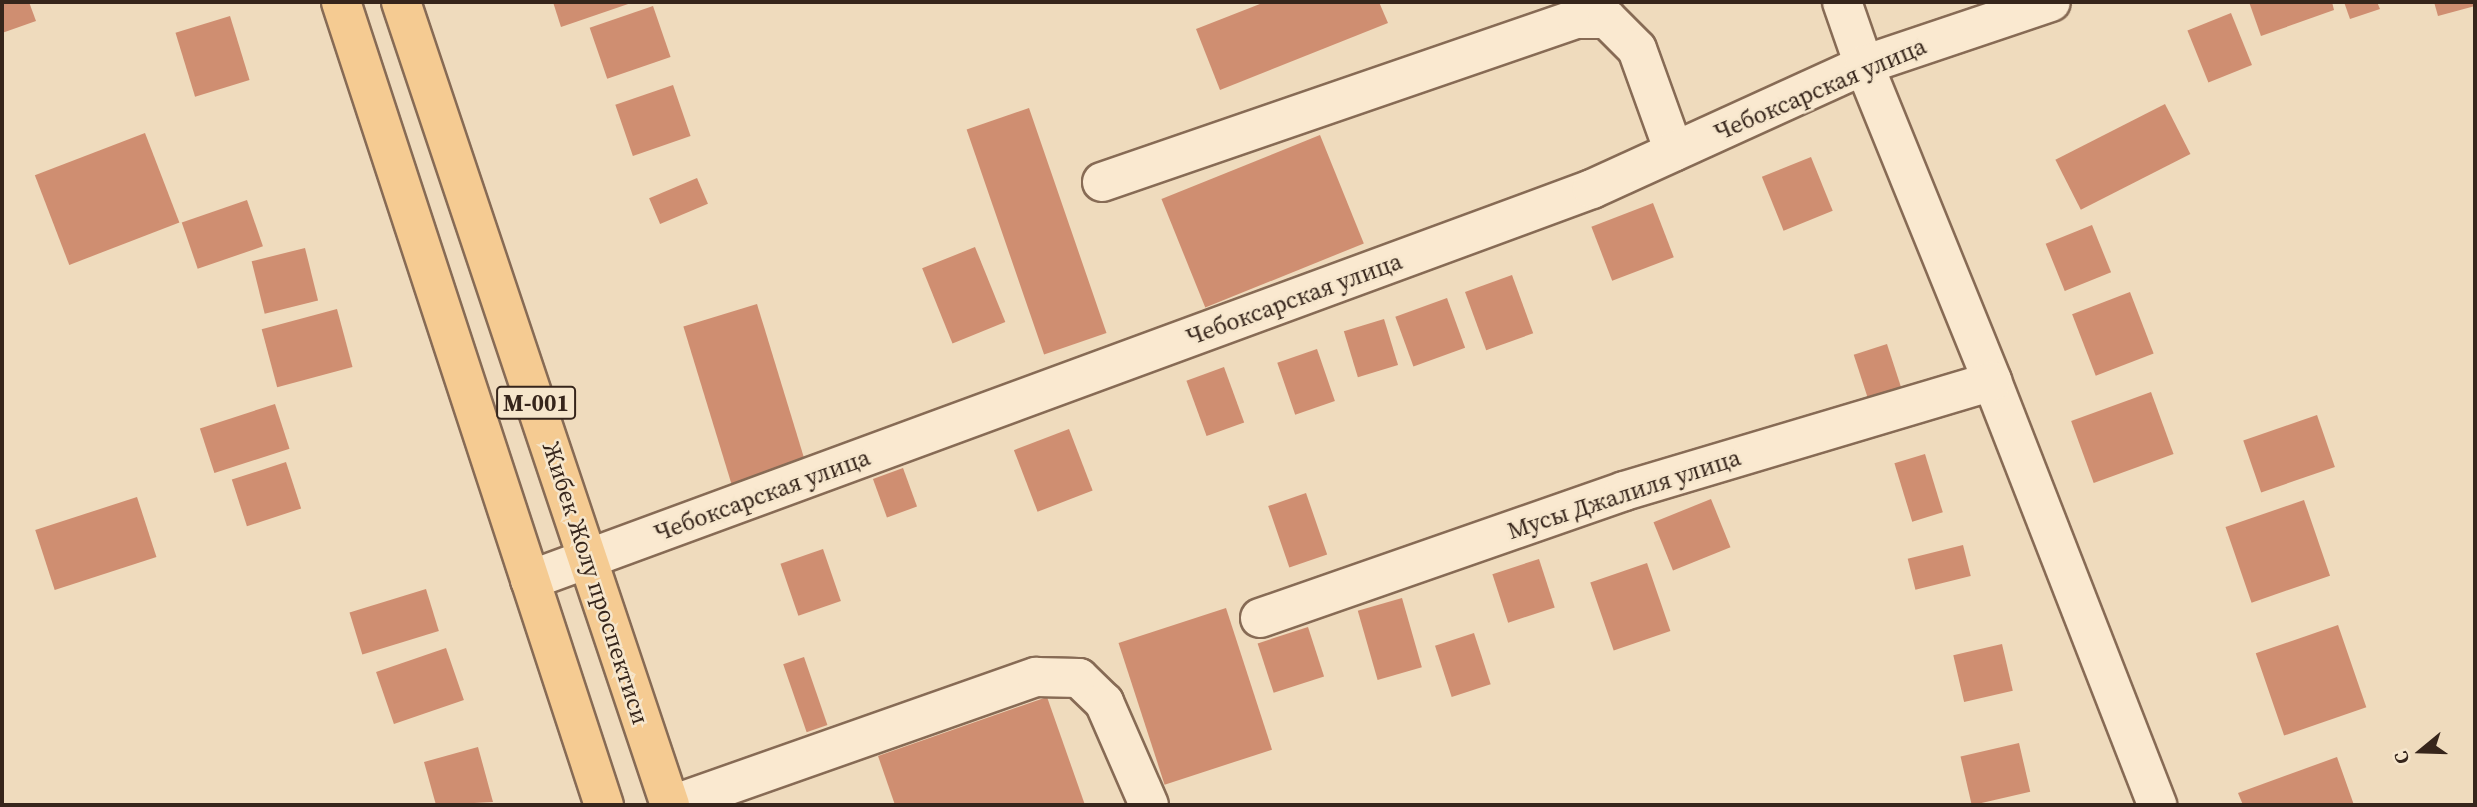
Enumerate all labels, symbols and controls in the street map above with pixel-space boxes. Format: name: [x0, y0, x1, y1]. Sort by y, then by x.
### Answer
street label: Чебоксарская улица: [1710, 31, 1930, 147]
street label: Чебоксарская улица: [1182, 247, 1406, 351]
road number: М-001: [496, 384, 576, 422]
street label: Жибек Жолу проспектиси: [537, 438, 655, 728]
street label: Чебоксарская улица: [650, 443, 874, 547]
street label: Мусы Джалиля улица: [1504, 443, 1744, 545]
north arrow: [2386, 716, 2456, 786]
text: С: [2387, 748, 2415, 768]

